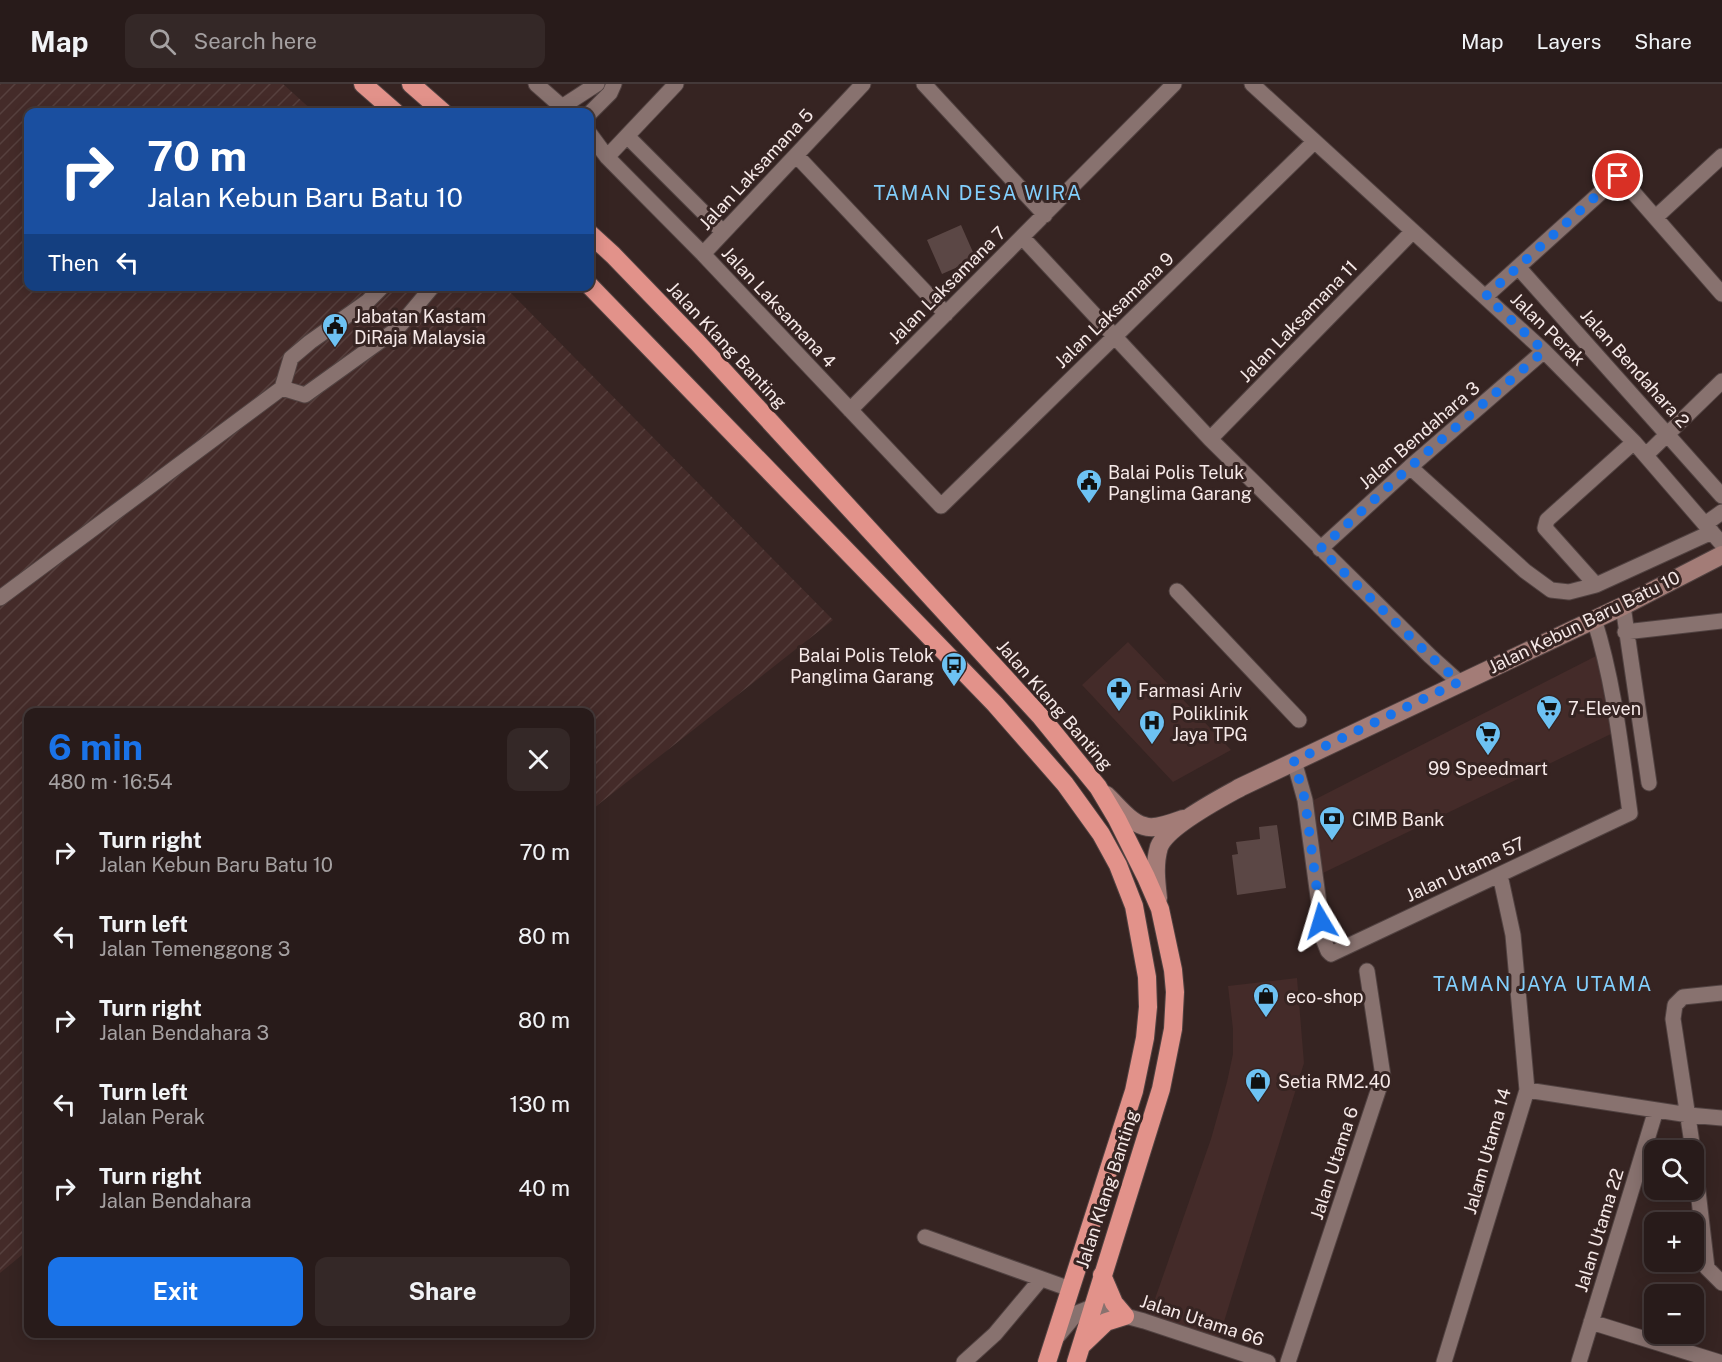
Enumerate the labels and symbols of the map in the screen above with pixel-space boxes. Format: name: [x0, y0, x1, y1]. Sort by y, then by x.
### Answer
street label: Jalan Laksamana 5: [695, 104, 817, 234]
pin: [1592, 150, 1643, 201]
district label: TAMAN DESA WIRA: [873, 181, 1083, 205]
street label: Jalan Laksamana 7: [884, 222, 1010, 348]
street label: Jalan Laksamana 4: [718, 242, 840, 372]
street label: Jalan Laksamana 9: [1050, 248, 1178, 372]
street label: Jalan Laksamana 11: [1235, 256, 1361, 386]
street label: Jalan Klang Banting: [663, 277, 791, 413]
street label: Jalan Perak: [1506, 288, 1590, 370]
street label: Jalan Bendahara 2: [1576, 304, 1694, 432]
place label: Jabatan Kastam DiRaja Malaysia: [354, 306, 486, 348]
public building icon: Jabatan Kastam DiRaja Malaysia: [320, 311, 350, 349]
street label: Jalan Bendahara 3: [1354, 377, 1484, 493]
place label: Balai Polis Teluk Panglima Garang: [1108, 462, 1252, 504]
public building icon: Balai Polis Teluk Panglima Garang: [1074, 467, 1104, 505]
street label: Jalan Kebun Baru Batu 10: [1485, 566, 1683, 678]
street label: Jalan Klang Banting: [993, 636, 1117, 774]
place label: Balai Polis Telok Panglima Garang: [790, 645, 934, 687]
bus stop icon: Balai Polis Telok Panglima Garang: [939, 650, 969, 688]
pharmacy icon: Farmasi Ariv: [1104, 675, 1134, 713]
place label: Farmasi Ariv: [1138, 680, 1242, 701]
supermarket icon: 7-Eleven: [1534, 693, 1564, 731]
place label: 7-Eleven: [1568, 698, 1641, 719]
place label: Poliklinik Jaya TPG: [1172, 703, 1249, 745]
hospital icon: Poliklinik Jaya TPG: [1137, 708, 1167, 746]
supermarket icon: 99 Speedmart: [1473, 719, 1503, 757]
place label: 99 Speedmart: [1428, 758, 1548, 779]
bank icon: CIMB Bank: [1317, 804, 1347, 842]
place label: CIMB Bank: [1352, 809, 1444, 830]
street label: Jalan Utama 57: [1402, 832, 1528, 906]
position arrow: [1289, 889, 1353, 953]
district label: TAMAN JAYA UTAMA: [1433, 972, 1653, 996]
shop icon: eco-shop: [1251, 981, 1281, 1019]
place label: eco-shop: [1286, 986, 1364, 1007]
shop icon: Setia RM2.40: [1243, 1066, 1273, 1104]
place label: Setia RM2.40: [1278, 1071, 1391, 1092]
street label: Jalam Utama 14: [1459, 1085, 1515, 1217]
street label: Jalan Utama 6: [1306, 1104, 1362, 1222]
street label: Jalan Klang Banting: [1071, 1107, 1143, 1271]
street label: Jalan Utama 22: [1570, 1166, 1628, 1294]
street label: Jalan Utama 66: [1137, 1290, 1267, 1350]

